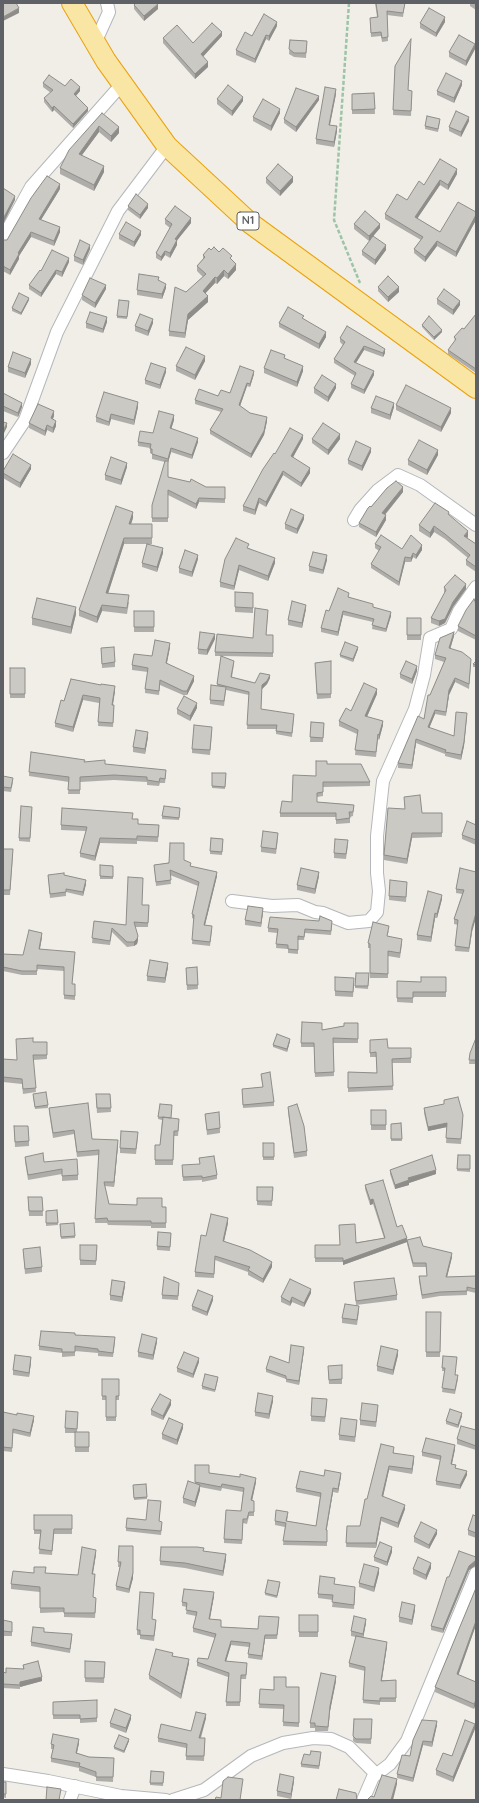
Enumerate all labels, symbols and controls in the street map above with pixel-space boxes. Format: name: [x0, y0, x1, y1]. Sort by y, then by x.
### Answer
road number: N1: [237, 212, 259, 230]

